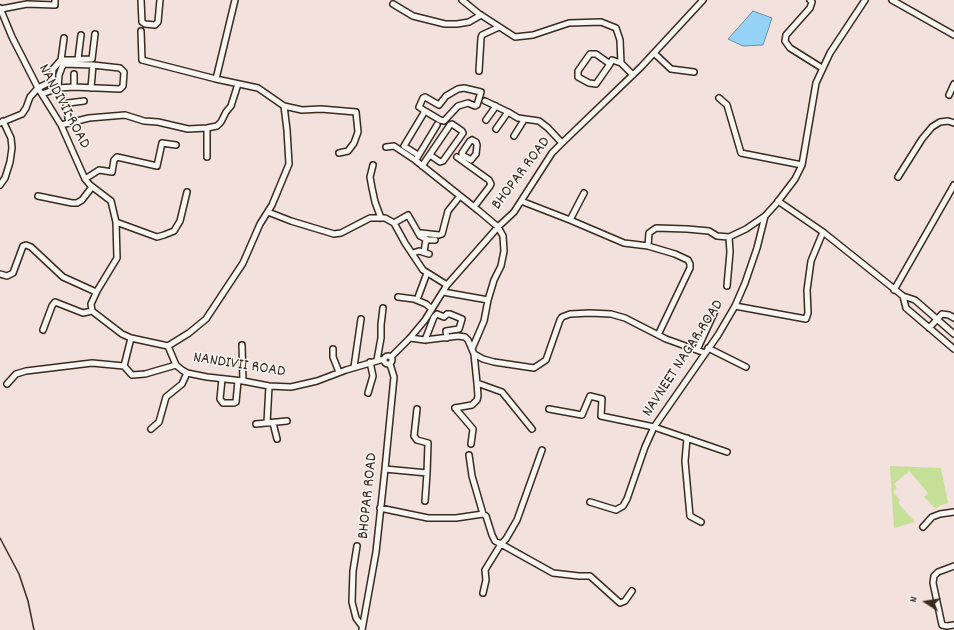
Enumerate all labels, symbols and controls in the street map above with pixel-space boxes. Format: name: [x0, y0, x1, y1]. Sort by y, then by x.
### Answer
street label: NANDIVII ROAD: [33, 61, 93, 153]
street label: BHOPAR ROAD: [488, 134, 556, 214]
street label: NAVNEET NAGAR ROAD: [639, 297, 729, 421]
street label: NANDIVII ROAD: [192, 349, 286, 383]
street label: BHOPAR ROAD: [355, 452, 383, 540]
north arrow: [906, 582, 946, 622]
text: N: [906, 595, 923, 604]

